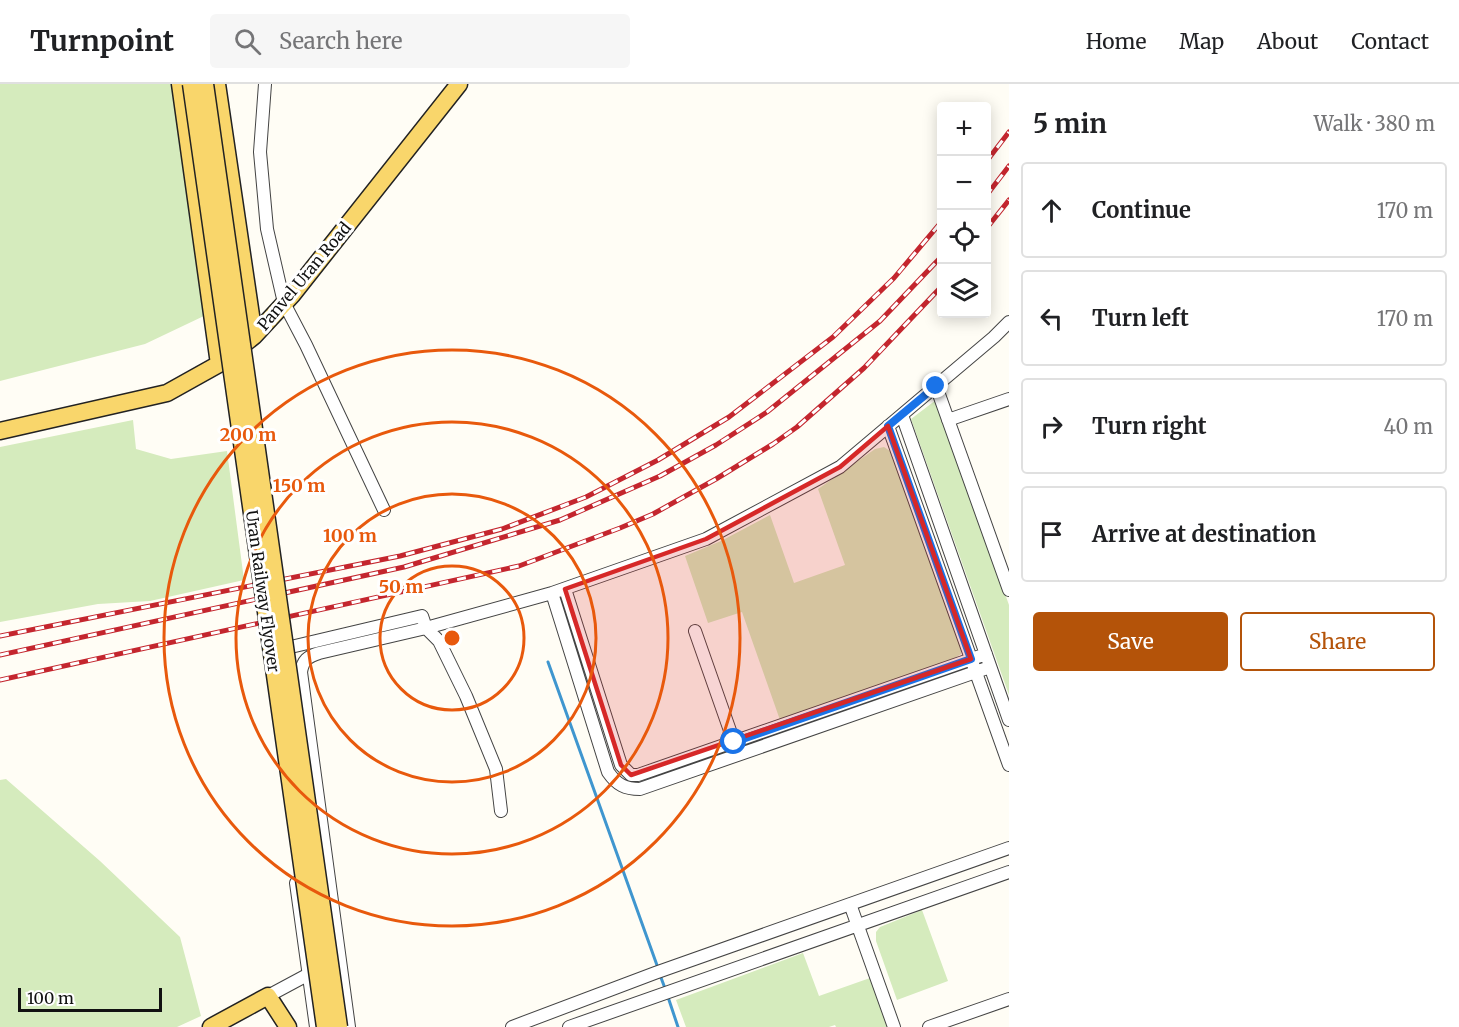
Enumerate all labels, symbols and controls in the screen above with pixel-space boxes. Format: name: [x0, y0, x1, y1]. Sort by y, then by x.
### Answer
search box: [210, 14, 630, 68]
text: Turnpoint: [30, 23, 174, 59]
icon: search: [231, 25, 264, 58]
text: Search here: [279, 27, 402, 55]
text: Home: [1086, 28, 1146, 55]
text: Map: [1179, 28, 1224, 55]
text: About: [1257, 28, 1318, 55]
text: Contact: [1351, 28, 1429, 55]
map controls: [937, 102, 991, 318]
button: +: [937, 102, 991, 156]
text: 5 min: [1033, 107, 1107, 140]
text: Walk · 380 m: [1314, 111, 1435, 136]
button: −: [937, 156, 991, 210]
icon: ahead: [1035, 194, 1068, 227]
text: Continue: [1092, 196, 1191, 224]
text: 170 m: [1377, 198, 1433, 223]
button: locate: [937, 210, 991, 264]
street label: Panvel Uran Road: [253, 218, 355, 334]
button: layers: [937, 264, 991, 318]
icon: left: [1035, 302, 1068, 335]
text: Turn left: [1092, 304, 1189, 332]
text: 170 m: [1377, 306, 1433, 331]
route end: [922, 372, 948, 398]
icon: right: [1035, 410, 1068, 443]
text: Turn right: [1092, 412, 1206, 440]
text: 40 m: [1383, 414, 1433, 439]
text: 200 m: [220, 423, 276, 446]
text: 150 m: [273, 474, 325, 497]
street label: Uran Railway Flyover: [242, 509, 284, 673]
icon: arrive: [1035, 518, 1068, 551]
text: Arrive at destination: [1092, 520, 1316, 548]
text: 100 m: [323, 524, 377, 547]
text: 50 m: [379, 575, 423, 598]
button: Save: [1033, 612, 1228, 671]
button: Share: [1240, 612, 1435, 671]
centre of rings: [442, 628, 462, 648]
route start: [720, 728, 746, 754]
scale bar: [18, 985, 162, 1012]
text: 100 m: [27, 988, 74, 1008]

